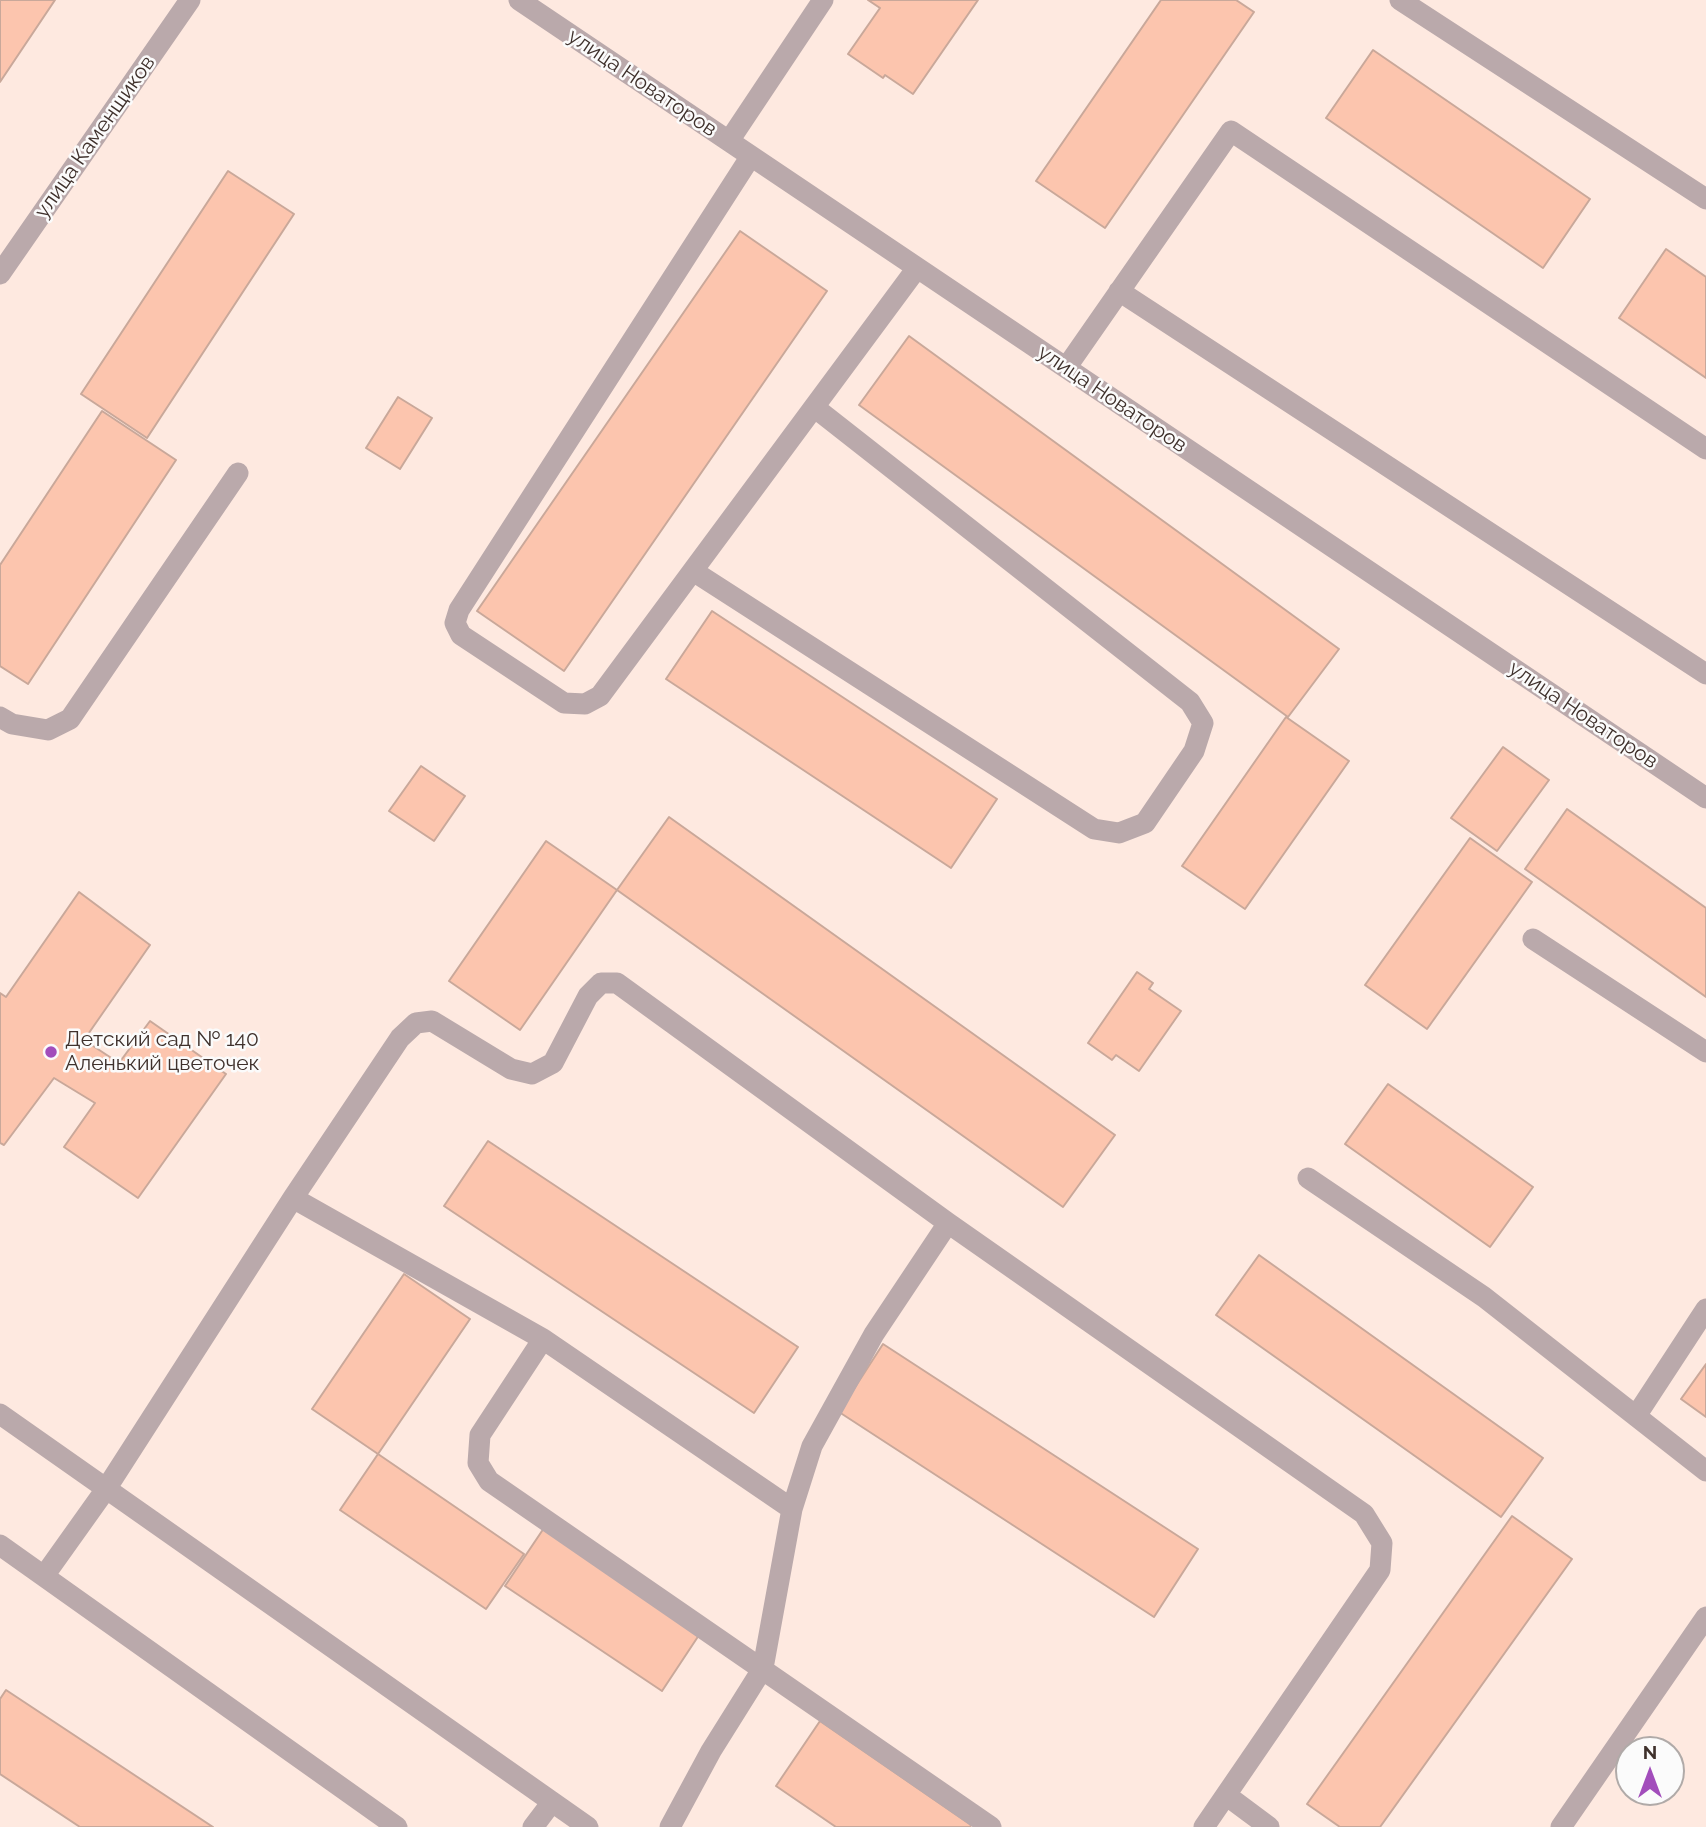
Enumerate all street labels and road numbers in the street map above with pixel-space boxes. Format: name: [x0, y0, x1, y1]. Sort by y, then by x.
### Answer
street label: улица Новаторов: [563, 24, 721, 142]
street label: улица Каменщиков: [29, 51, 161, 223]
street label: улица Новаторов: [1033, 340, 1191, 458]
street label: улица Новаторов: [1504, 656, 1662, 774]

